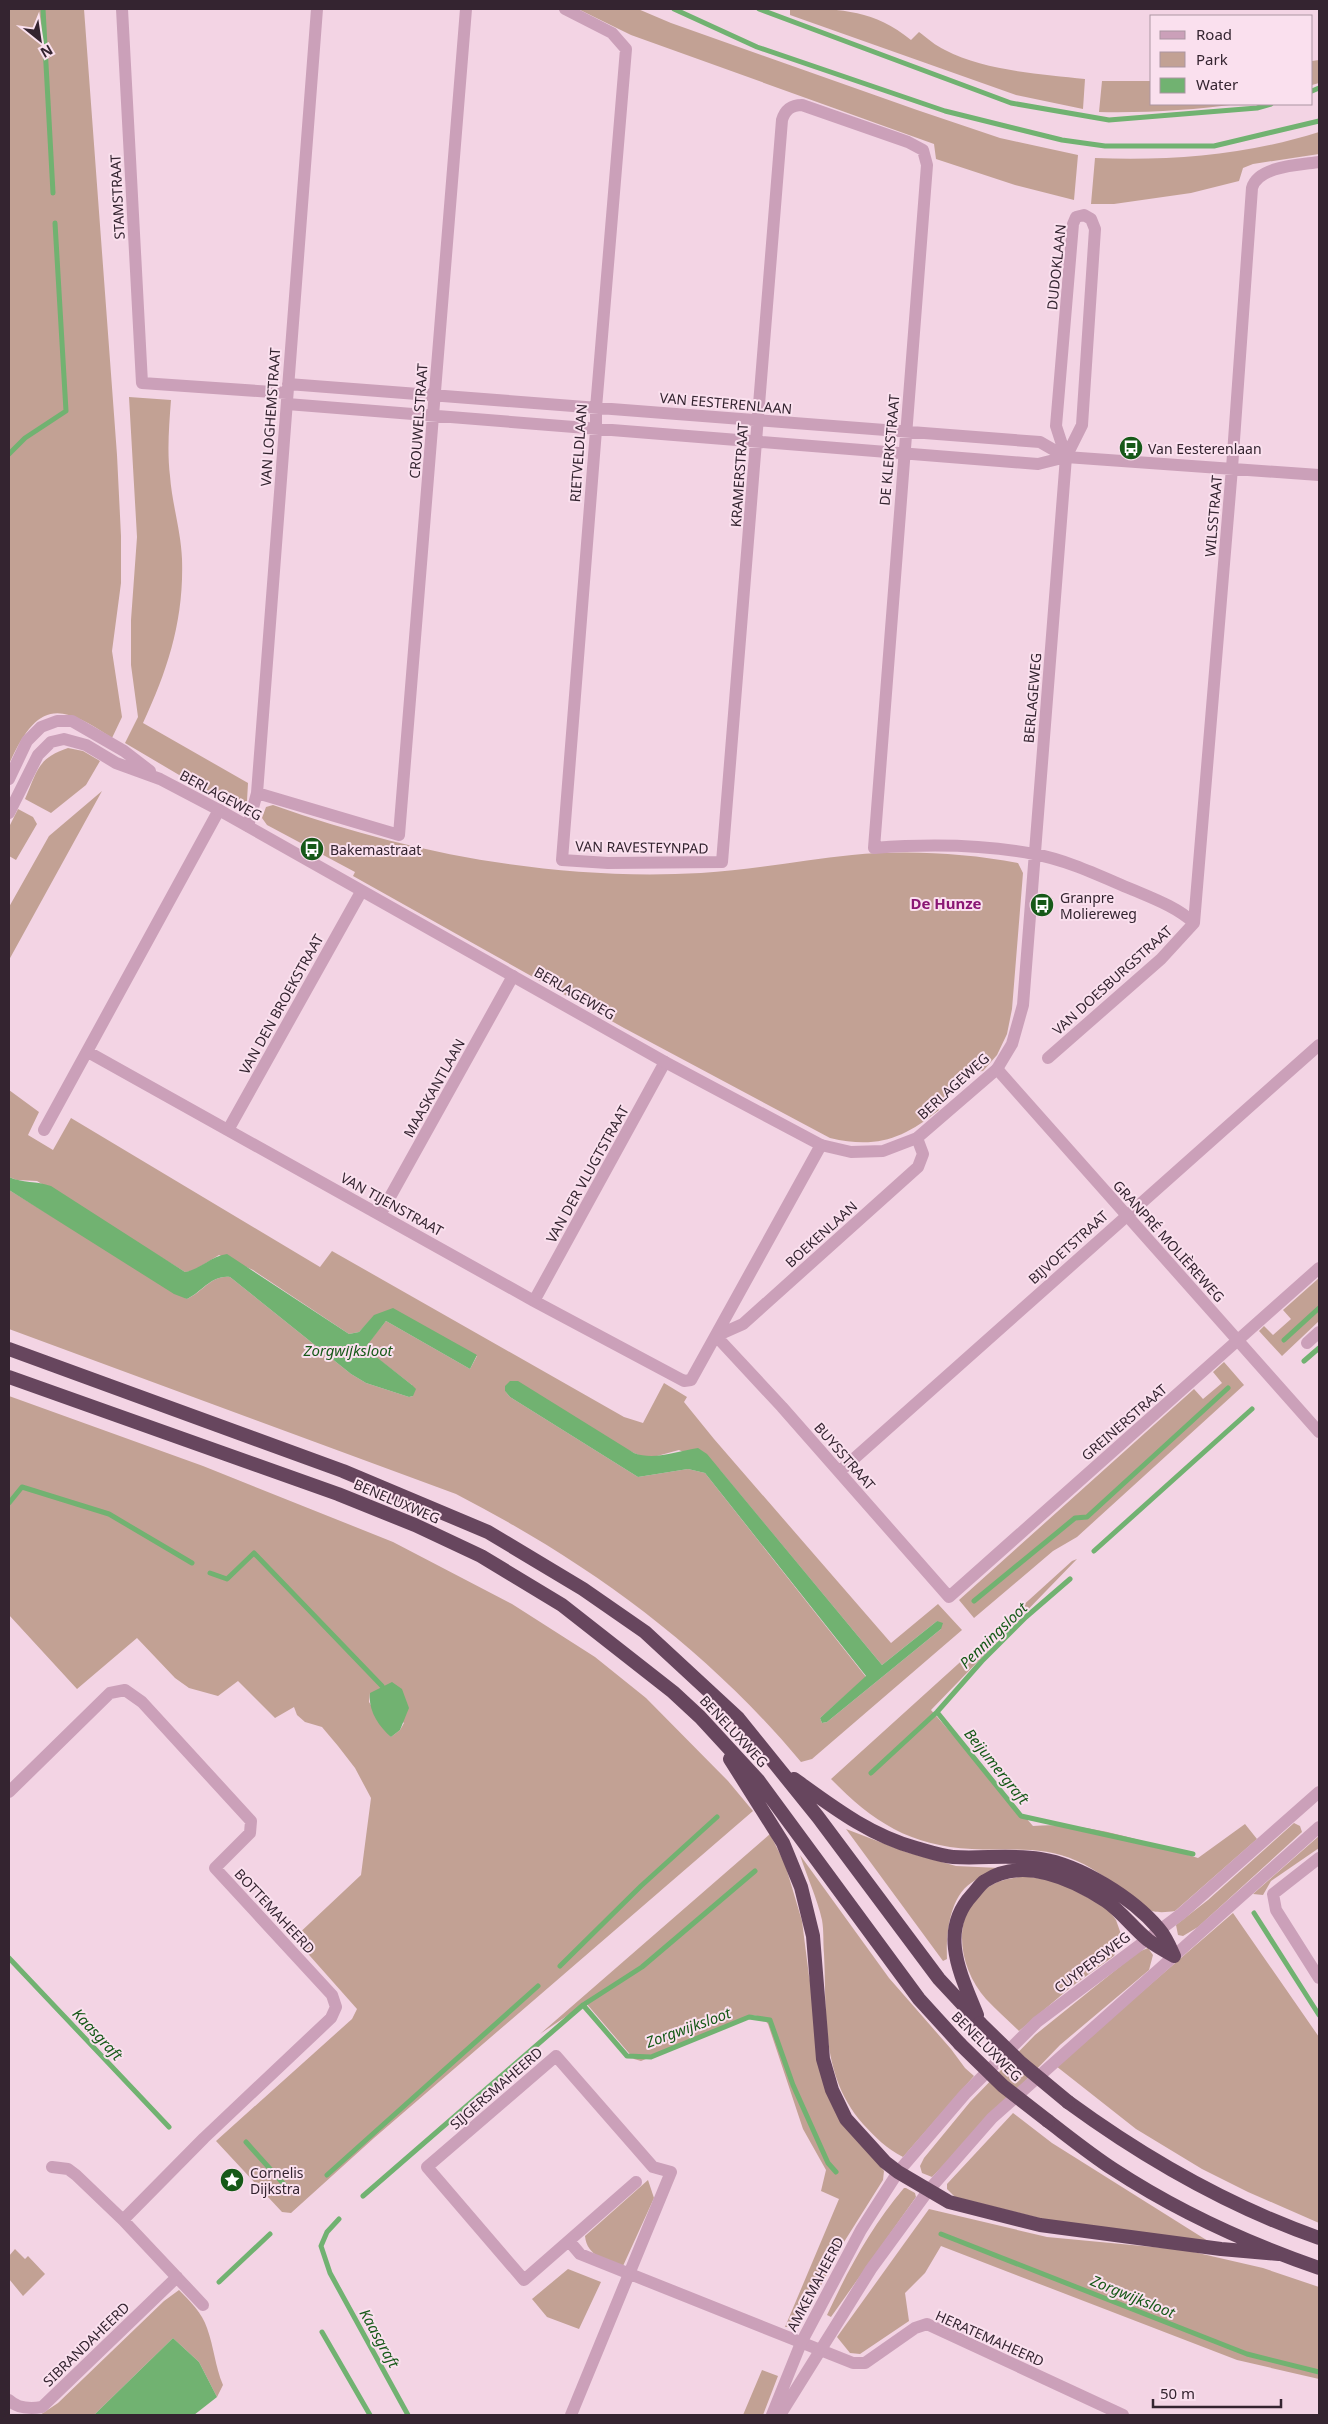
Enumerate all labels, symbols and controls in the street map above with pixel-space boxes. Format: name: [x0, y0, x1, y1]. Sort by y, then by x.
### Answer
north arrow: [15, 15, 65, 65]
legend: [1150, 15, 1313, 105]
text: Road: [1196, 24, 1232, 44]
text: N: [37, 41, 56, 63]
text: Park: [1196, 49, 1228, 69]
text: Water: [1196, 74, 1238, 94]
street label: STAMSTRAAT: [105, 154, 129, 240]
street label: DUDOKLAAN: [1042, 223, 1070, 311]
street label: VAN LOGHEMSTRAAT: [256, 347, 284, 487]
street label: CROUWELSTRAAT: [404, 362, 432, 479]
street label: VAN EESTERENLAAN: [659, 388, 793, 418]
street label: DE KLERKSTRAAT: [875, 393, 903, 506]
street label: RIETVELDLAAN: [565, 403, 591, 503]
street label: KRAMERSTRAAT: [726, 422, 752, 528]
bus stop icon: Van Eesterenlaan: [1118, 435, 1144, 461]
place label: Van Eesterenlaan: [1148, 439, 1262, 458]
street label: WILSSTRAAT: [1200, 474, 1226, 558]
street label: BERLAGEWEG: [1019, 652, 1045, 744]
street label: BERLAGEWEG: [177, 765, 265, 825]
bus stop icon: Bakemastraat: [299, 836, 325, 862]
street label: VAN RAVESTEYNPAD: [575, 836, 709, 858]
place label: Bakemastraat: [330, 840, 421, 859]
place label: Granpre Moliereweg: [1060, 888, 1137, 923]
bus stop icon: Granpre Moliereweg: [1029, 892, 1055, 918]
district label: De Hunze: [910, 893, 982, 913]
street label: VAN DOESBURGSTRAAT: [1048, 921, 1176, 1039]
street label: VAN DEN BROEKSTRAAT: [235, 930, 328, 1077]
street label: BERLAGEWEG: [531, 962, 619, 1024]
street label: MAASKANTLAAN: [399, 1035, 469, 1141]
street label: BERLAGEWEG: [913, 1049, 993, 1123]
street label: VAN DER VLUGTSTRAAT: [541, 1102, 633, 1246]
street label: VAN TIJENSTRAAT: [337, 1168, 447, 1240]
street label: GRANPRÉ MOLIÈREWEG: [1109, 1176, 1229, 1306]
street label: BOEKENLAAN: [781, 1197, 861, 1271]
street label: BIJVOETSTRAAT: [1024, 1206, 1112, 1288]
water label: Zorgwijksloot: [302, 1340, 394, 1360]
street label: GREINERSTRAAT: [1077, 1379, 1171, 1464]
street label: BUYSSTRAAT: [810, 1418, 880, 1494]
street label: BENELUXWEG: [351, 1474, 443, 1528]
water label: Penningsloot: [955, 1597, 1032, 1672]
street label: BENELUXWEG: [696, 1691, 772, 1771]
water label: Beijumergraft: [960, 1724, 1034, 1809]
street label: BOTTEMAHEERD: [231, 1864, 319, 1958]
street label: CUYPERSWEG: [1050, 1927, 1134, 1997]
water label: Zorgwijksloot: [642, 2002, 734, 2052]
water label: Kaasgraft: [69, 2004, 128, 2065]
street label: BENELUXWEG: [948, 2007, 1026, 2085]
street label: SIJGERSMAHEERD: [446, 2042, 546, 2134]
place label: Cornelis Dijkstra: [250, 2163, 304, 2198]
place icon: Cornelis Dijkstra: [219, 2167, 245, 2193]
street label: AMKEMAHEERD: [782, 2233, 848, 2335]
water label: Zorgwijksloot: [1087, 2270, 1179, 2322]
street label: SIBRANDAHEERD: [39, 2298, 133, 2390]
water label: Kaasgraft: [356, 2305, 405, 2372]
street label: HERATEMAHEERD: [933, 2306, 1047, 2370]
scale bar: [1153, 2376, 1280, 2408]
text: 50 m: [1160, 2383, 1195, 2403]

